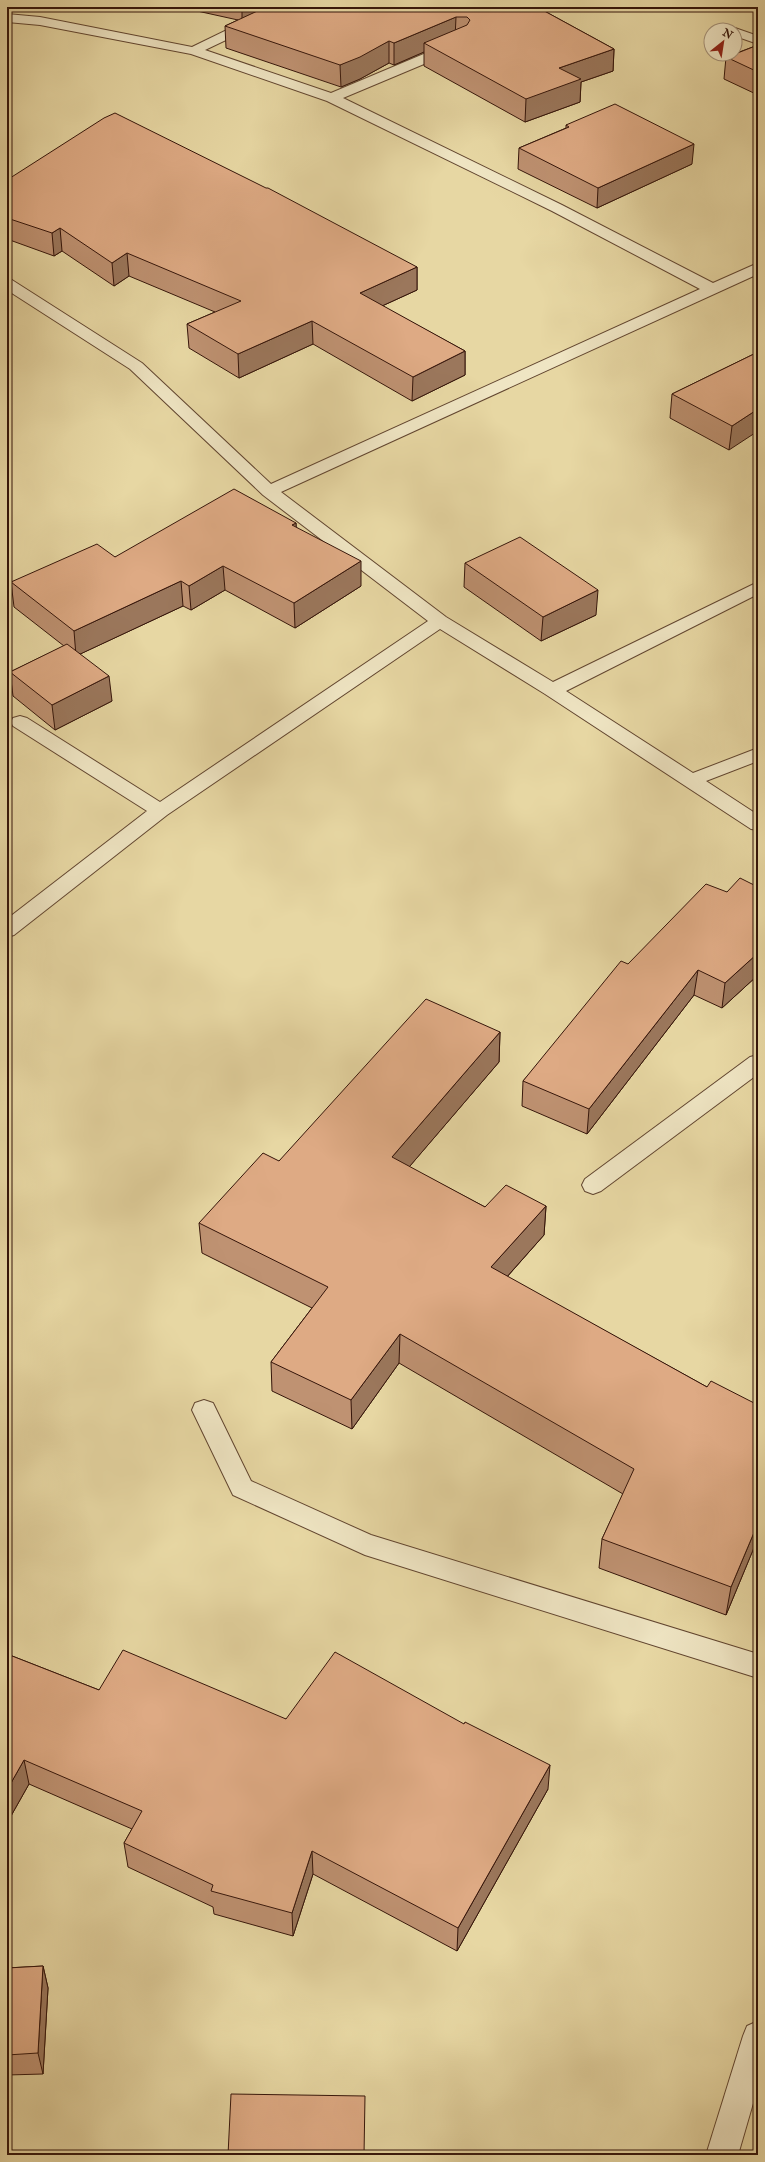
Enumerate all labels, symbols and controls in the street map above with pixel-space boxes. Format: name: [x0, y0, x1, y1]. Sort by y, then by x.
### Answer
north arrow: [703, 22, 743, 62]
text: N: [719, 25, 736, 43]

